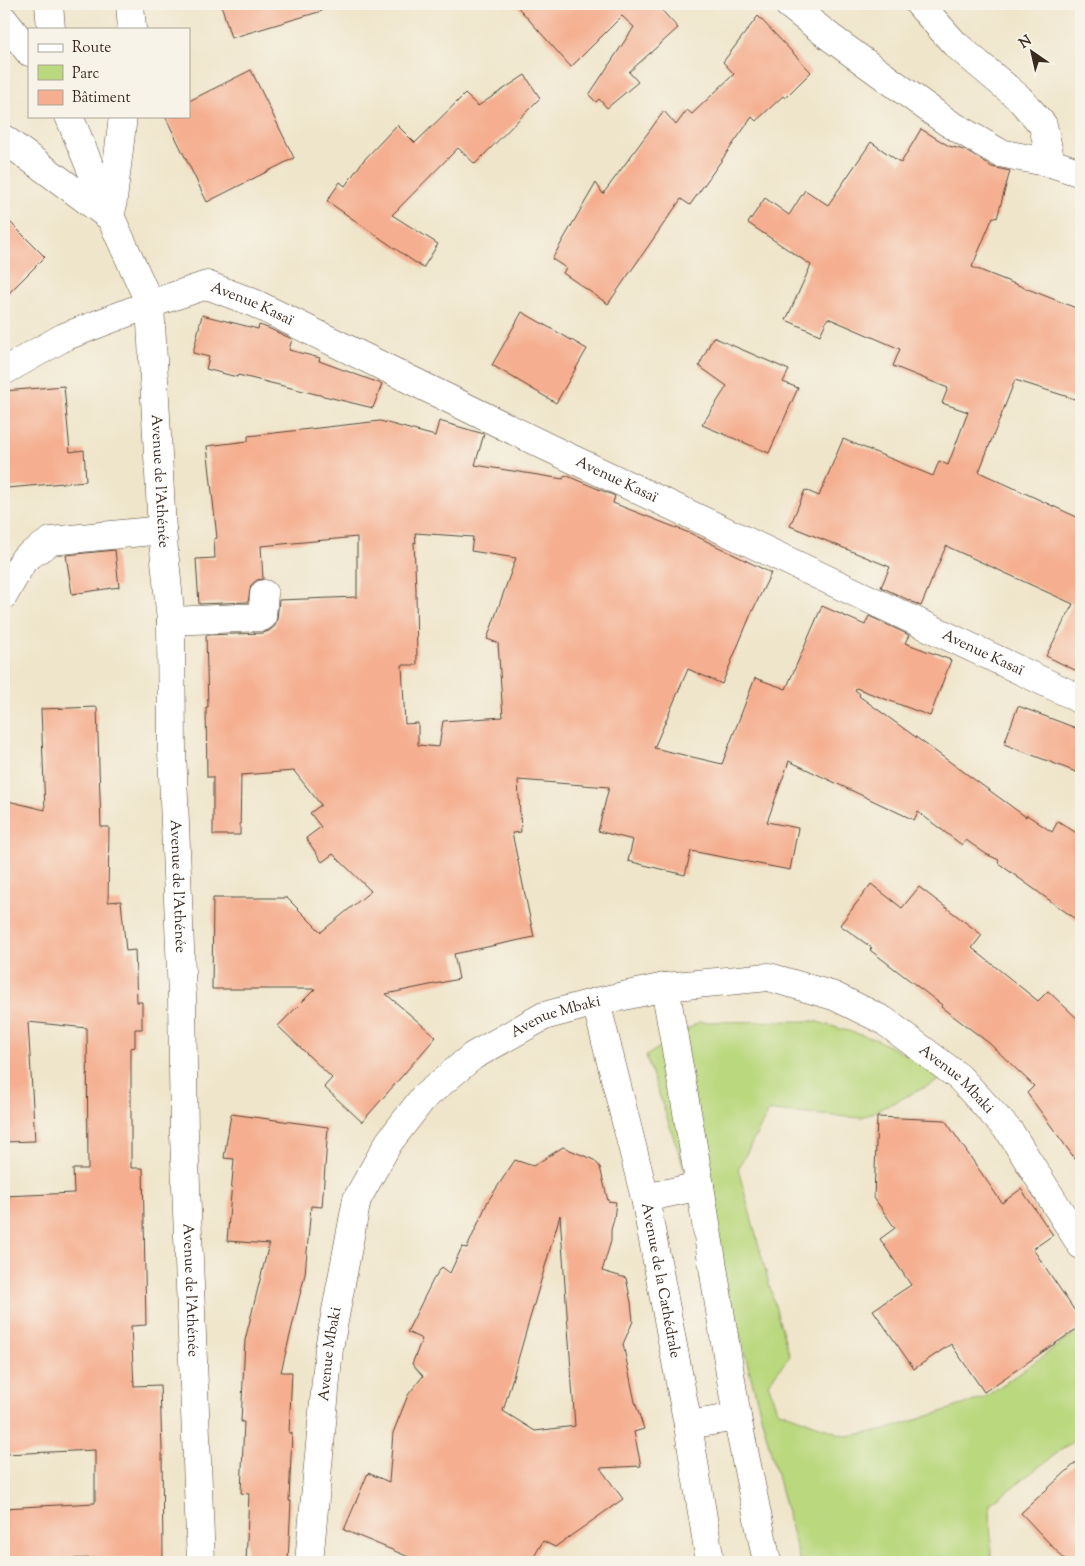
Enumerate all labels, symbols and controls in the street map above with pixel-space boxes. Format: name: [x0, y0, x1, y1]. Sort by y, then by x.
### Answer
legend: [28, 28, 190, 118]
north arrow: [1008, 28, 1058, 78]
text: N: [1016, 31, 1036, 54]
text: Route: [72, 38, 111, 59]
text: Parc: [72, 64, 100, 85]
text: Bâtiment: [72, 88, 131, 109]
street label: Avenue Kasaï: [208, 277, 297, 331]
street label: Avenue de l'Athénée: [145, 414, 174, 549]
street label: Avenue Kasaï: [572, 452, 661, 508]
street label: Avenue Kasaï: [938, 625, 1027, 681]
street label: Avenue de l'Athénée: [164, 819, 191, 954]
street label: Avenue Mbaki: [507, 991, 602, 1043]
street label: Avenue Mbaki: [914, 1040, 999, 1119]
street label: Avenue de la Cathédrale: [636, 1201, 686, 1360]
street label: Avenue de l'Athénée: [177, 1223, 203, 1357]
street label: Avenue Mbaki: [314, 1305, 347, 1402]

